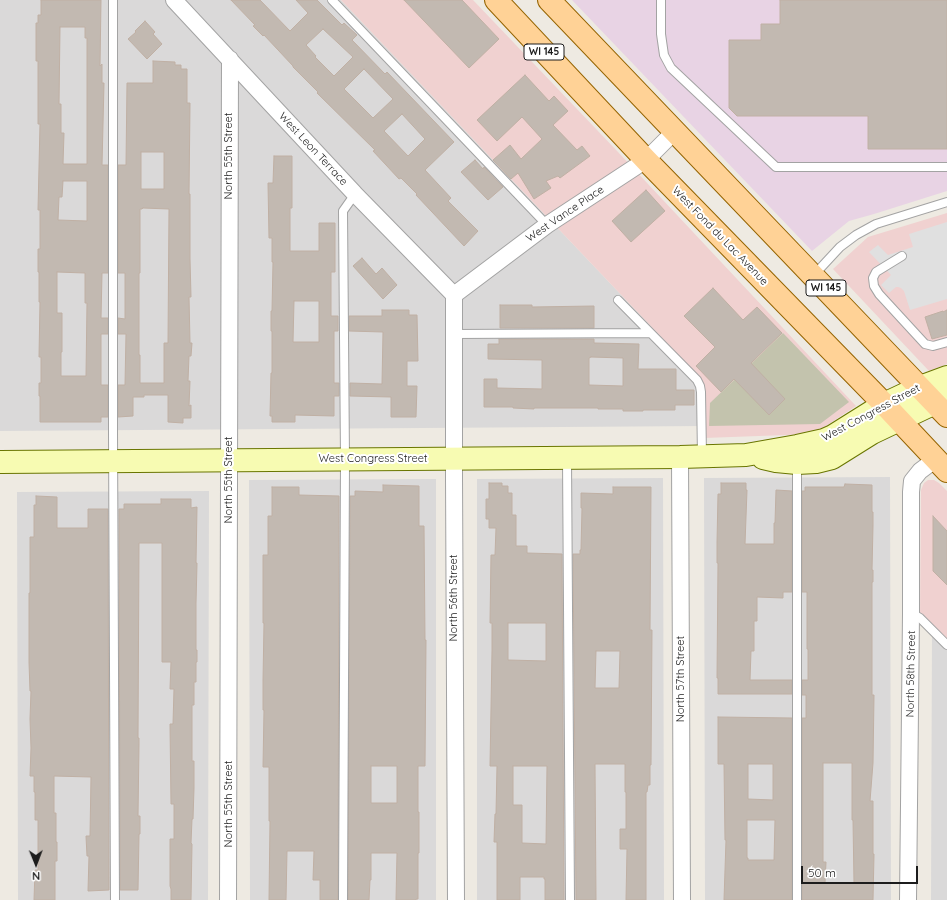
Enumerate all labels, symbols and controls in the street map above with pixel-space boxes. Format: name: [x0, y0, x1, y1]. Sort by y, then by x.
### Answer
road number: WI 145: [524, 44, 564, 60]
street label: West Leon Terrace: [276, 110, 350, 188]
street label: North 55th Street: [222, 113, 236, 199]
street label: West Vance Place: [523, 183, 607, 245]
street label: West Fond du Lac Avenue: [669, 184, 771, 288]
road number: WI 145: [806, 280, 846, 296]
street label: West Congress Street: [820, 382, 922, 444]
street label: North 55th Street: [222, 437, 236, 523]
street label: West Congress Street: [318, 452, 428, 466]
street label: North 56th Street: [447, 555, 461, 641]
street label: North 58th Street: [904, 630, 918, 718]
street label: North 57th Street: [674, 636, 688, 722]
street label: North 55th Street: [222, 761, 236, 847]
north arrow: [16, 844, 56, 884]
scale bar: [803, 858, 920, 884]
text: 50 m: [808, 865, 836, 880]
text: N: [32, 869, 40, 883]

